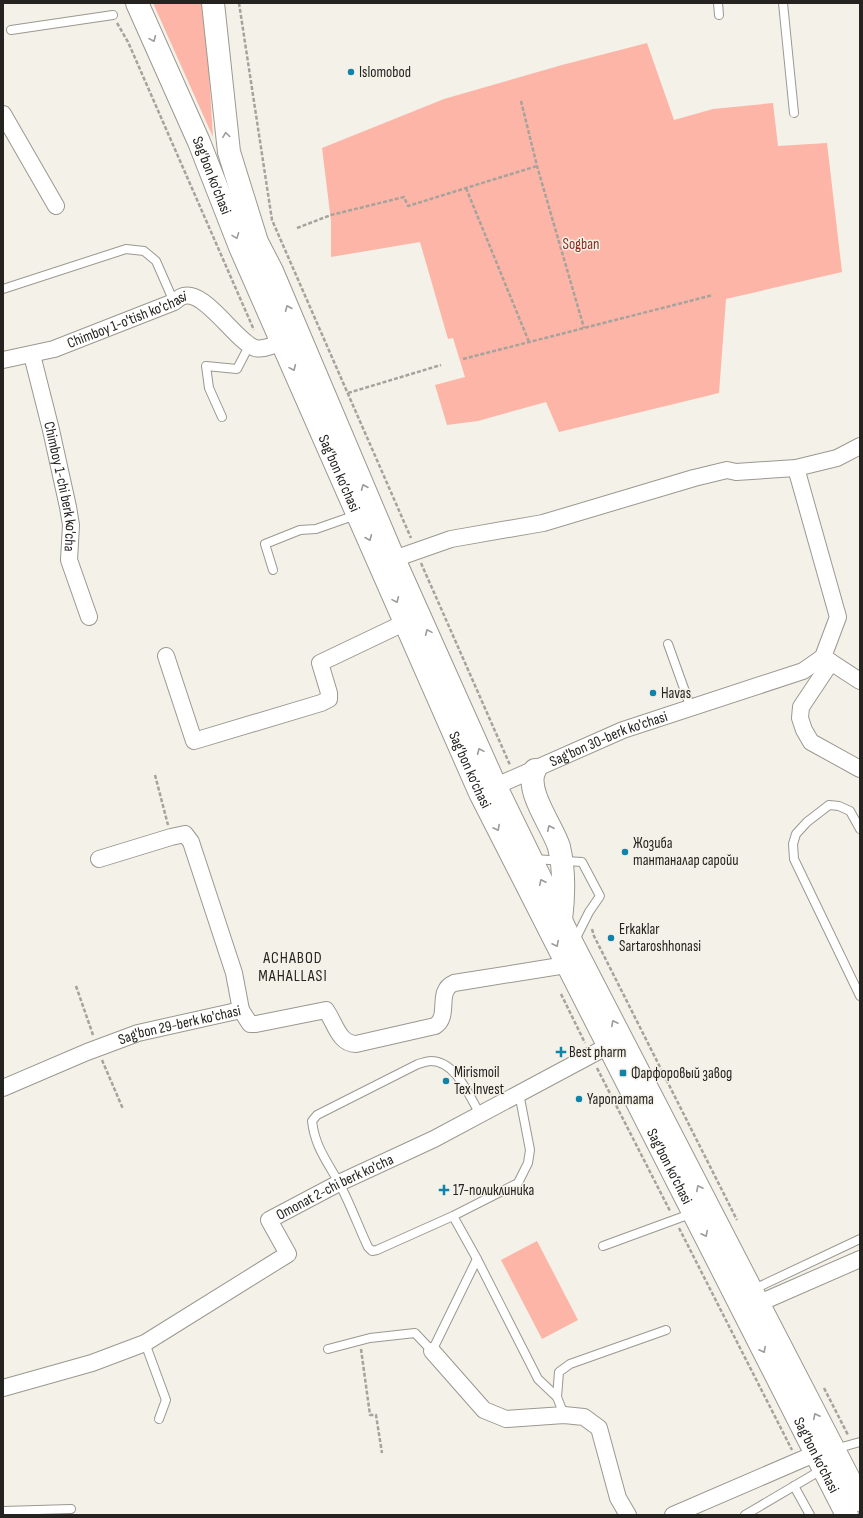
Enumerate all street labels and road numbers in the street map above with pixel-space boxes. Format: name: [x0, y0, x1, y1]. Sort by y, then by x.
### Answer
street label: Sag’bon ko’chasi: [188, 133, 236, 217]
street label: Chimboy 1-o'tish ko'chasi: [64, 286, 188, 352]
street label: Chimboy 1-chi berk ko'cha: [40, 420, 80, 552]
street label: Sag’bon ko’chasi: [314, 432, 365, 515]
street label: Sag'bon 30-berk ko'chasi: [546, 707, 670, 771]
street label: Sag’bon ko’chasi: [445, 728, 496, 812]
street label: Sag'bon 29-berk ko'chasi: [115, 1001, 243, 1049]
street label: Sag’bon ko’chasi: [643, 1125, 697, 1207]
street label: Omonat 2-chi berk ko'cha: [273, 1150, 397, 1224]
street label: Sag’bon ko’chasi: [789, 1414, 844, 1496]

